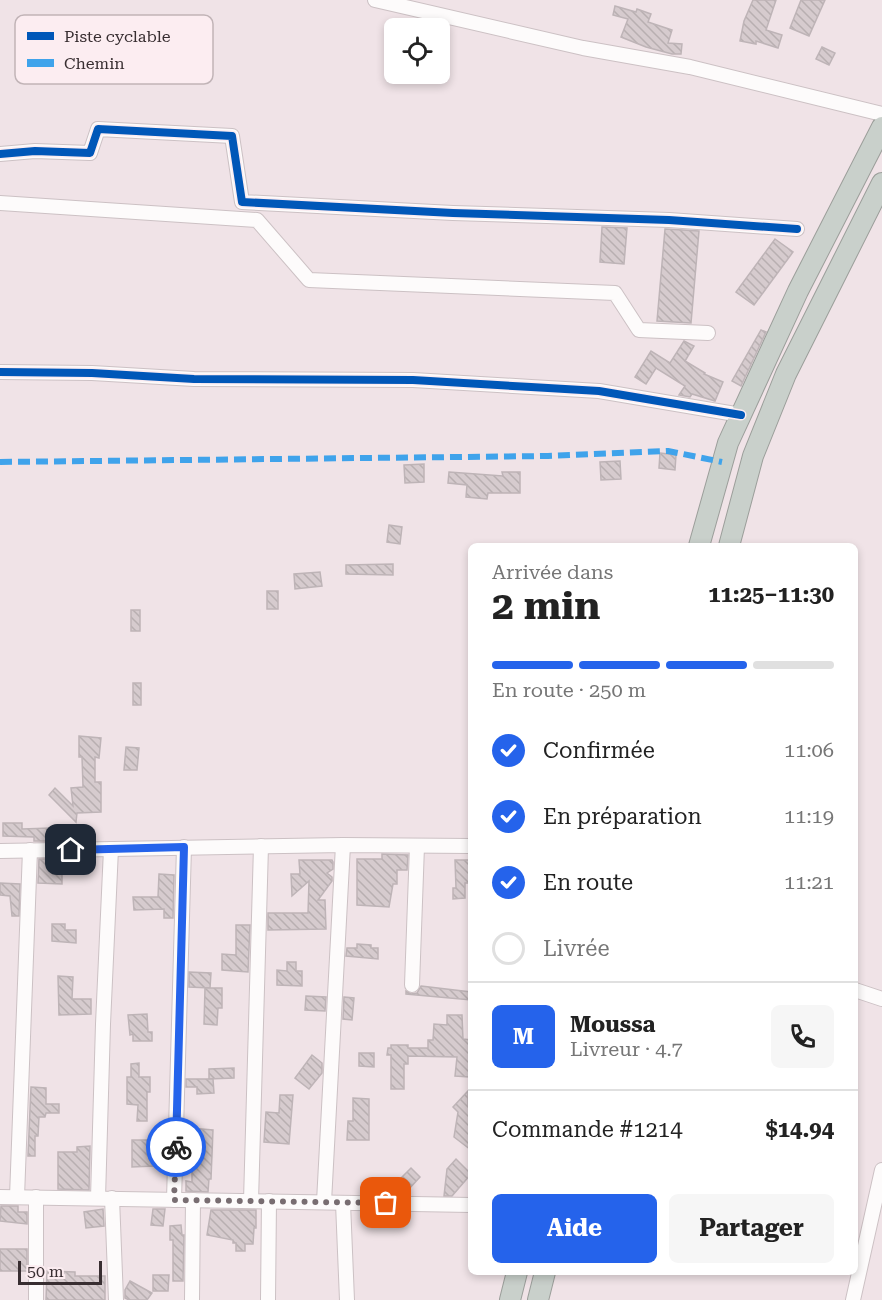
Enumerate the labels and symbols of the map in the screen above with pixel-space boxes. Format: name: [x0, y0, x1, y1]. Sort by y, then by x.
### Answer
legend: [15, 15, 213, 84]
text: Piste cyclable: [64, 27, 171, 46]
text: Chemin: [64, 54, 125, 73]
pin: [45, 824, 96, 875]
courier: [146, 1117, 206, 1177]
pin: [360, 1177, 411, 1228]
scale bar: [18, 1258, 102, 1286]

